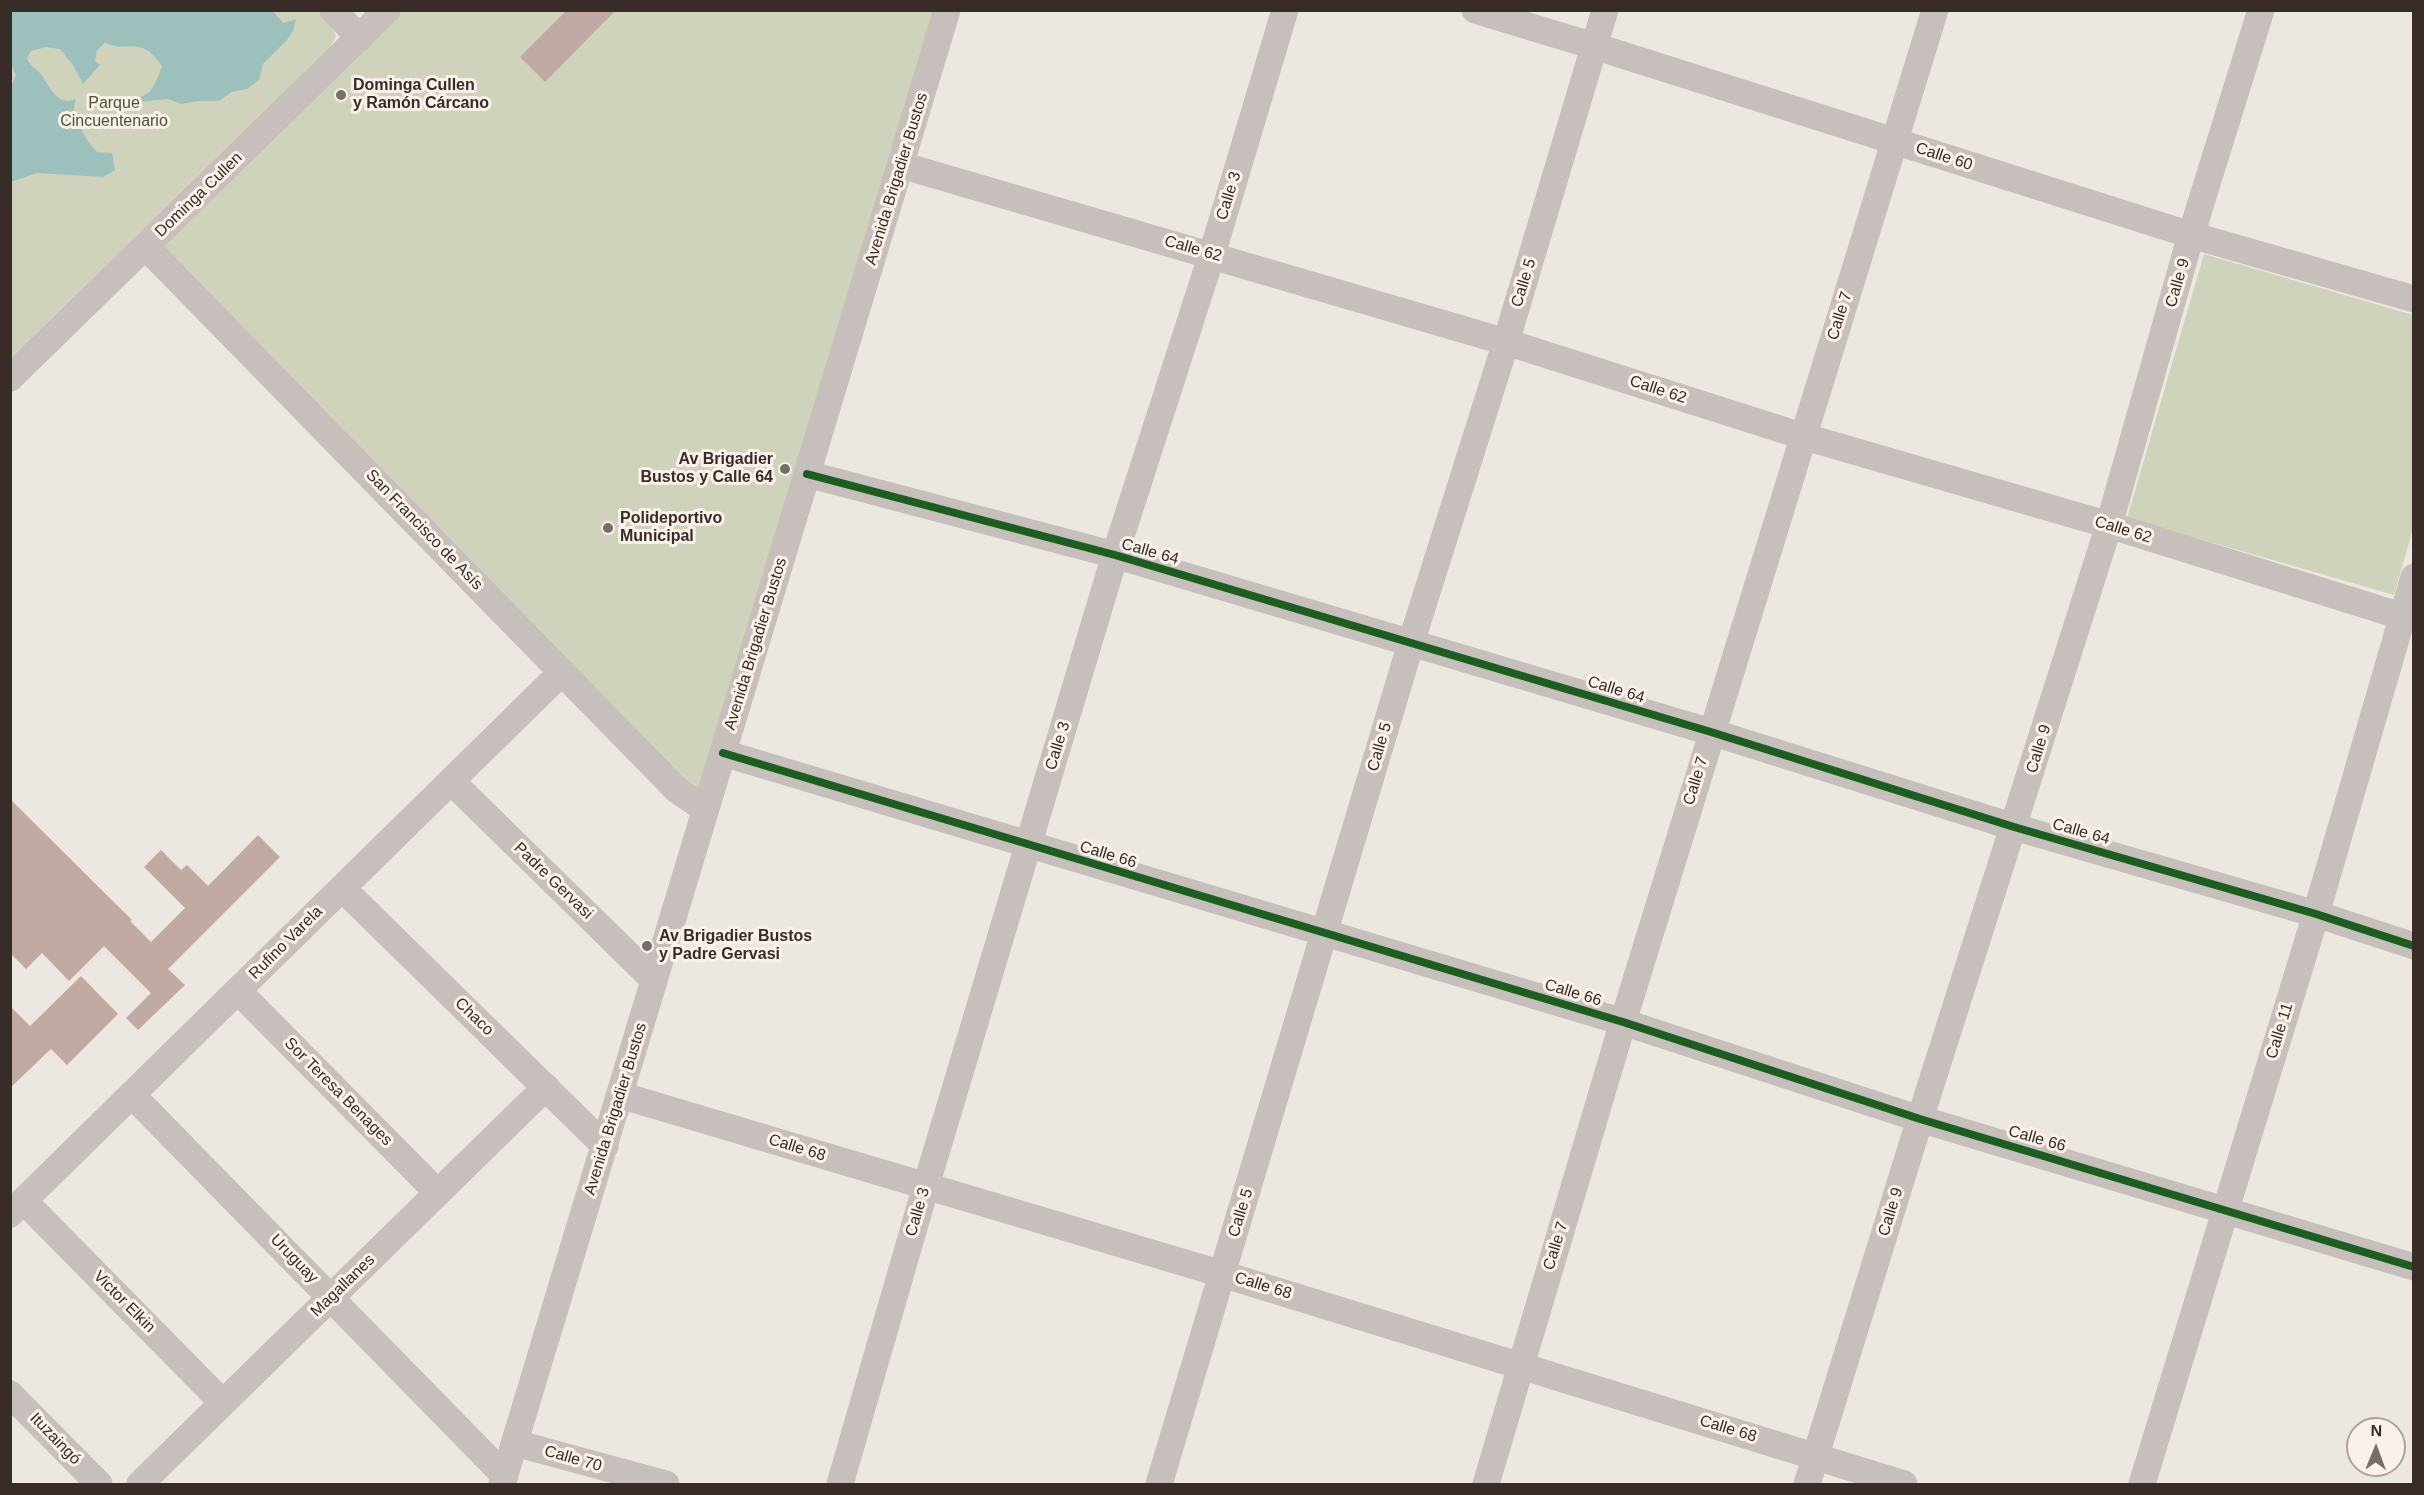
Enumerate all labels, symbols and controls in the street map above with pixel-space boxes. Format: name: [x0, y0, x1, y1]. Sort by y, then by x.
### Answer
place label: Dominga Cullen y Ramón Cárcano: [353, 76, 489, 114]
marker: Dominga Cullen y Ramón Cárcano: [334, 88, 348, 102]
street label: Avenida Brigadier Bustos: [862, 90, 932, 268]
park label: Parque Cincuentenario: [60, 94, 168, 132]
street label: Calle 60: [1913, 139, 1975, 175]
street label: Dominga Cullen: [151, 149, 247, 241]
street label: Calle 3: [1213, 169, 1245, 223]
street label: Calle 62: [1162, 232, 1224, 266]
street label: Calle 5: [1508, 256, 1540, 310]
street label: Calle 9: [2162, 256, 2194, 310]
street label: Calle 7: [1824, 289, 1856, 343]
street label: Calle 62: [1627, 372, 1689, 408]
place label: Av Brigadier Bustos y Calle 64: [641, 450, 773, 488]
marker: Av Brigadier Bustos y Calle 64: [778, 462, 792, 476]
street label: San Francisco de Asís: [361, 466, 487, 594]
place label: Polideportivo Municipal: [620, 509, 722, 547]
street label: Calle 62: [2092, 512, 2154, 548]
marker: Polideportivo Municipal: [601, 521, 615, 535]
street label: Calle 64: [1119, 535, 1181, 569]
street label: Avenida Brigadier Bustos: [721, 555, 791, 733]
street label: Calle 64: [1585, 672, 1647, 708]
street label: Calle 3: [1042, 719, 1074, 773]
street label: Calle 5: [1364, 720, 1396, 774]
street label: Calle 9: [2023, 722, 2055, 776]
street label: Calle 7: [1680, 754, 1712, 808]
street label: Calle 64: [2050, 815, 2112, 849]
street label: Calle 66: [1077, 837, 1139, 873]
street label: Padre Gervasi: [510, 839, 596, 923]
street label: Rufino Varela: [245, 902, 327, 984]
place label: Av Brigadier Bustos y Padre Gervasi: [659, 927, 812, 965]
marker: Av Brigadier Bustos y Padre Gervasi: [640, 939, 654, 953]
street label: Calle 66: [1542, 975, 1604, 1011]
street label: Chaco: [451, 994, 497, 1040]
street label: Calle 11: [2262, 1001, 2298, 1061]
street label: Avenida Brigadier Bustos: [581, 1020, 651, 1198]
street label: Sor Teresa Benages: [280, 1034, 396, 1150]
street label: Calle 66: [2006, 1122, 2068, 1156]
street label: Calle 68: [766, 1130, 828, 1166]
street label: Calle 3: [902, 1185, 934, 1239]
street label: Calle 9: [1875, 1185, 1907, 1239]
street label: Calle 5: [1225, 1186, 1257, 1240]
street label: Calle 7: [1540, 1219, 1572, 1273]
street label: Uruguay: [266, 1231, 322, 1287]
street label: Magallanes: [307, 1251, 379, 1321]
street label: Victor Elkin: [89, 1267, 159, 1337]
street label: Calle 68: [1232, 1268, 1294, 1304]
street label: Ituzaingó: [26, 1409, 84, 1469]
street label: Calle 68: [1697, 1411, 1759, 1447]
north arrow: [2346, 1417, 2406, 1477]
text: N: [2370, 1422, 2382, 1439]
street label: Calle 70: [542, 1442, 604, 1476]

